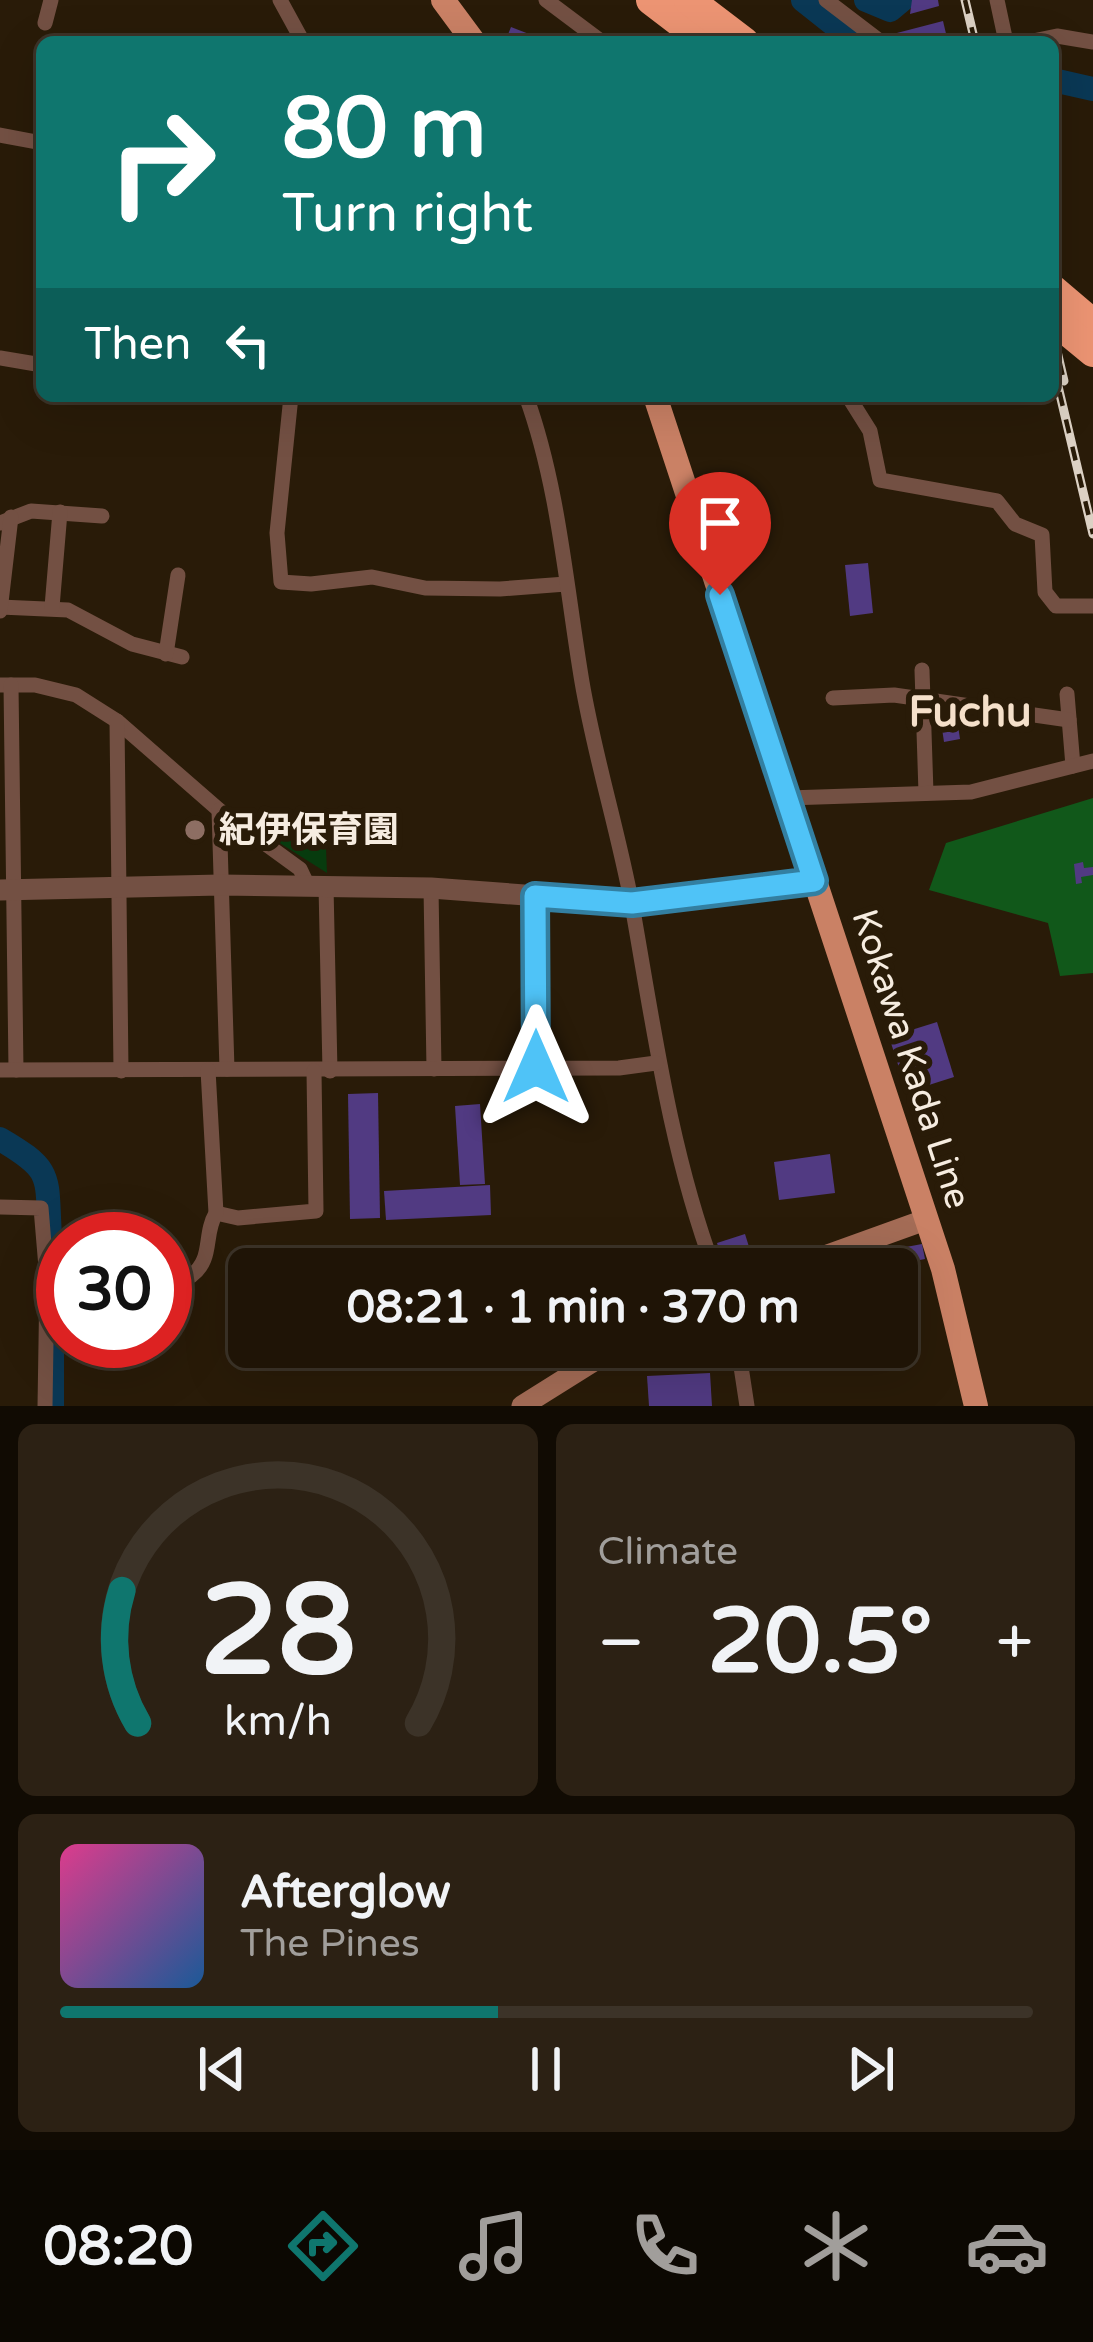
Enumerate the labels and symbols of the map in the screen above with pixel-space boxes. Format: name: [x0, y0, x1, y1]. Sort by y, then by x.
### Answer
pin: [669, 472, 771, 595]
district label: Fuchu: [908, 687, 1032, 738]
place label: 紀伊保育園: [219, 809, 399, 852]
marker: 紀伊保育園: [182, 817, 208, 843]
street label: Kokawa Kada Line: [842, 904, 980, 1214]
position arrow: [473, 1004, 599, 1130]
speed limit sign: 30: [36, 1212, 192, 1368]

